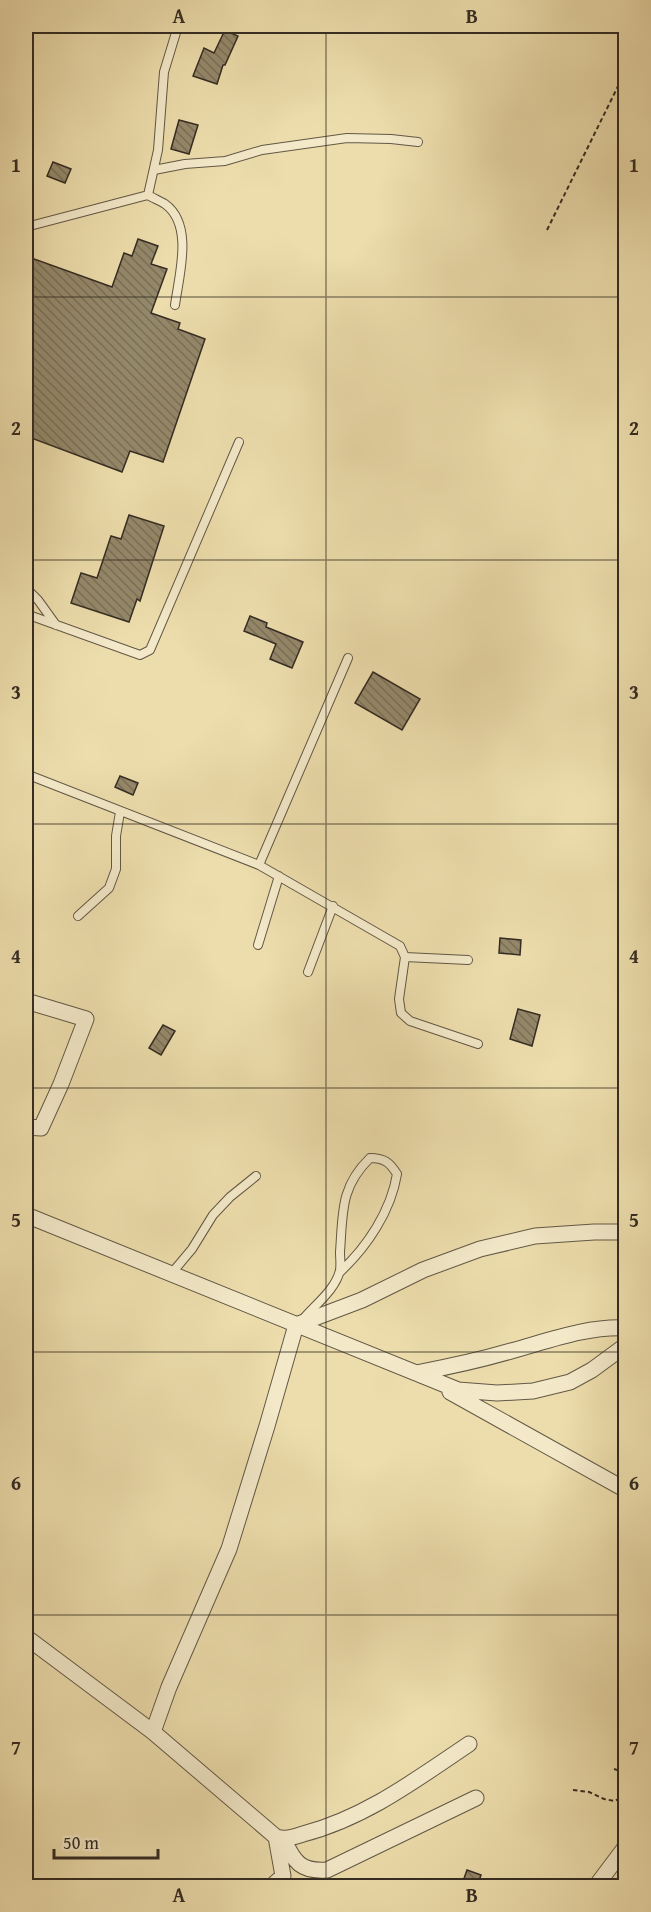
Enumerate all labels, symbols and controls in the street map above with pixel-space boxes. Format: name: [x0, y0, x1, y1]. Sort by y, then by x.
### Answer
text: A: [173, 1, 186, 30]
text: B: [466, 1, 478, 30]
text: 1: [11, 150, 21, 179]
text: 1: [629, 150, 639, 179]
text: 2: [11, 413, 21, 442]
text: 2: [629, 413, 639, 442]
text: 3: [11, 677, 21, 706]
text: 3: [629, 677, 639, 706]
text: 4: [11, 941, 21, 970]
text: 4: [629, 941, 639, 970]
text: 5: [11, 1205, 21, 1234]
text: 5: [629, 1205, 639, 1234]
text: 6: [11, 1468, 21, 1497]
text: 6: [629, 1468, 639, 1497]
text: 7: [11, 1732, 21, 1761]
text: 7: [629, 1732, 639, 1761]
scale bar: [54, 1822, 158, 1860]
text: 50 m: [63, 1829, 99, 1856]
text: A: [173, 1880, 186, 1909]
text: B: [466, 1880, 478, 1909]

